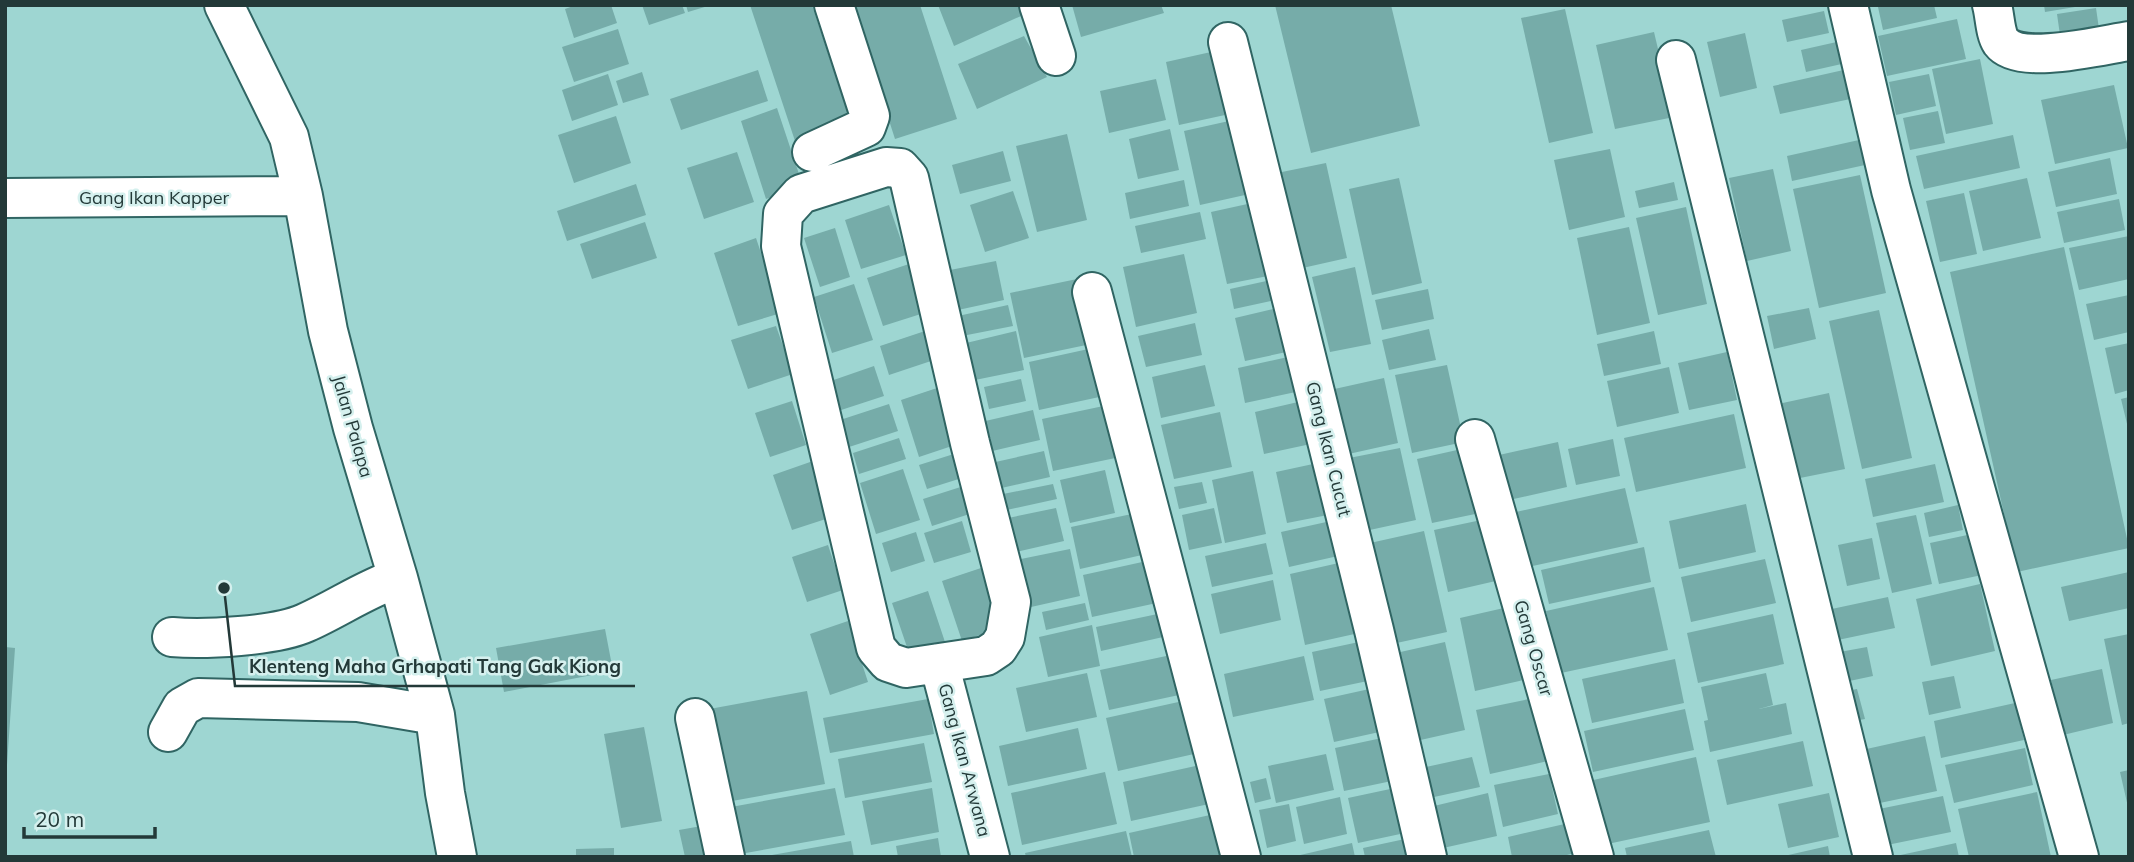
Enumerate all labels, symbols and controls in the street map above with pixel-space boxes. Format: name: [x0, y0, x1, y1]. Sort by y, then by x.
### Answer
street label: Gang Ikan Kapper: [79, 186, 230, 209]
street label: Jalan Palapa: [327, 372, 379, 480]
street label: Gang Ikan Cucut: [1301, 379, 1357, 519]
street label: Gang Oscar: [1509, 597, 1559, 699]
callout: Klenteng Maha Grhapati Tang Gak Kiong: [235, 646, 635, 686]
text: Klenteng Maha Grhapati Tang Gak Kiong: [249, 654, 621, 678]
street label: Gang Ikan Arwana: [933, 681, 997, 839]
scale bar: [24, 796, 156, 840]
text: 20 m: [35, 806, 84, 832]

